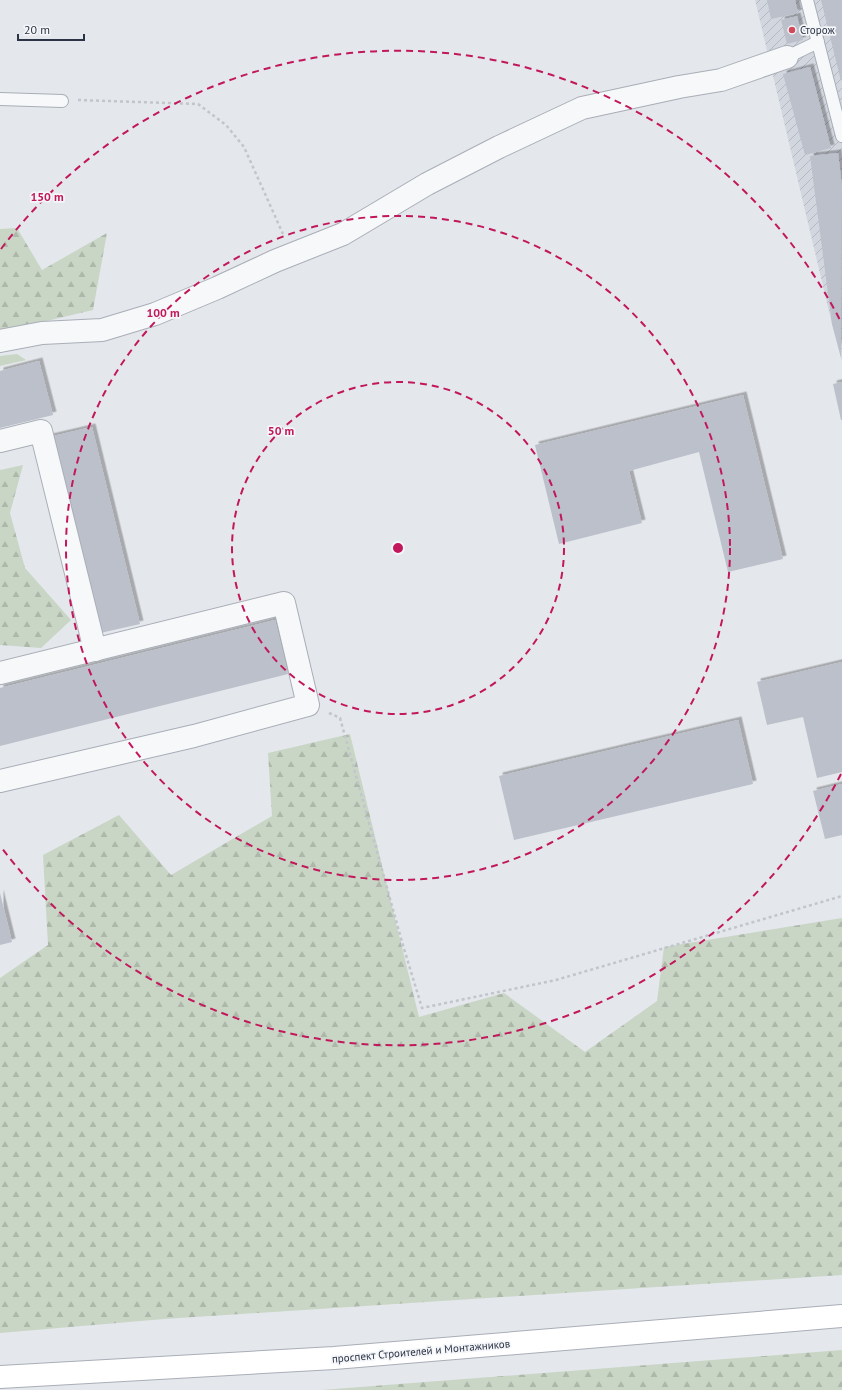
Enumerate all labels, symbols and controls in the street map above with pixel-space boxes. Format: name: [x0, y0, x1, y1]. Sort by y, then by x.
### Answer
scale bar: [18, 16, 84, 42]
text: 20 m: [24, 22, 50, 37]
place label: Сторож: [800, 23, 835, 37]
marker: Сторож: [787, 25, 797, 35]
text: 150 m: [30, 189, 64, 204]
text: 100 m: [146, 305, 180, 320]
text: 50 m: [268, 423, 294, 438]
centre of rings: [391, 541, 405, 555]
street label: проспект Строителей и Монтажников: [331, 1336, 511, 1366]

